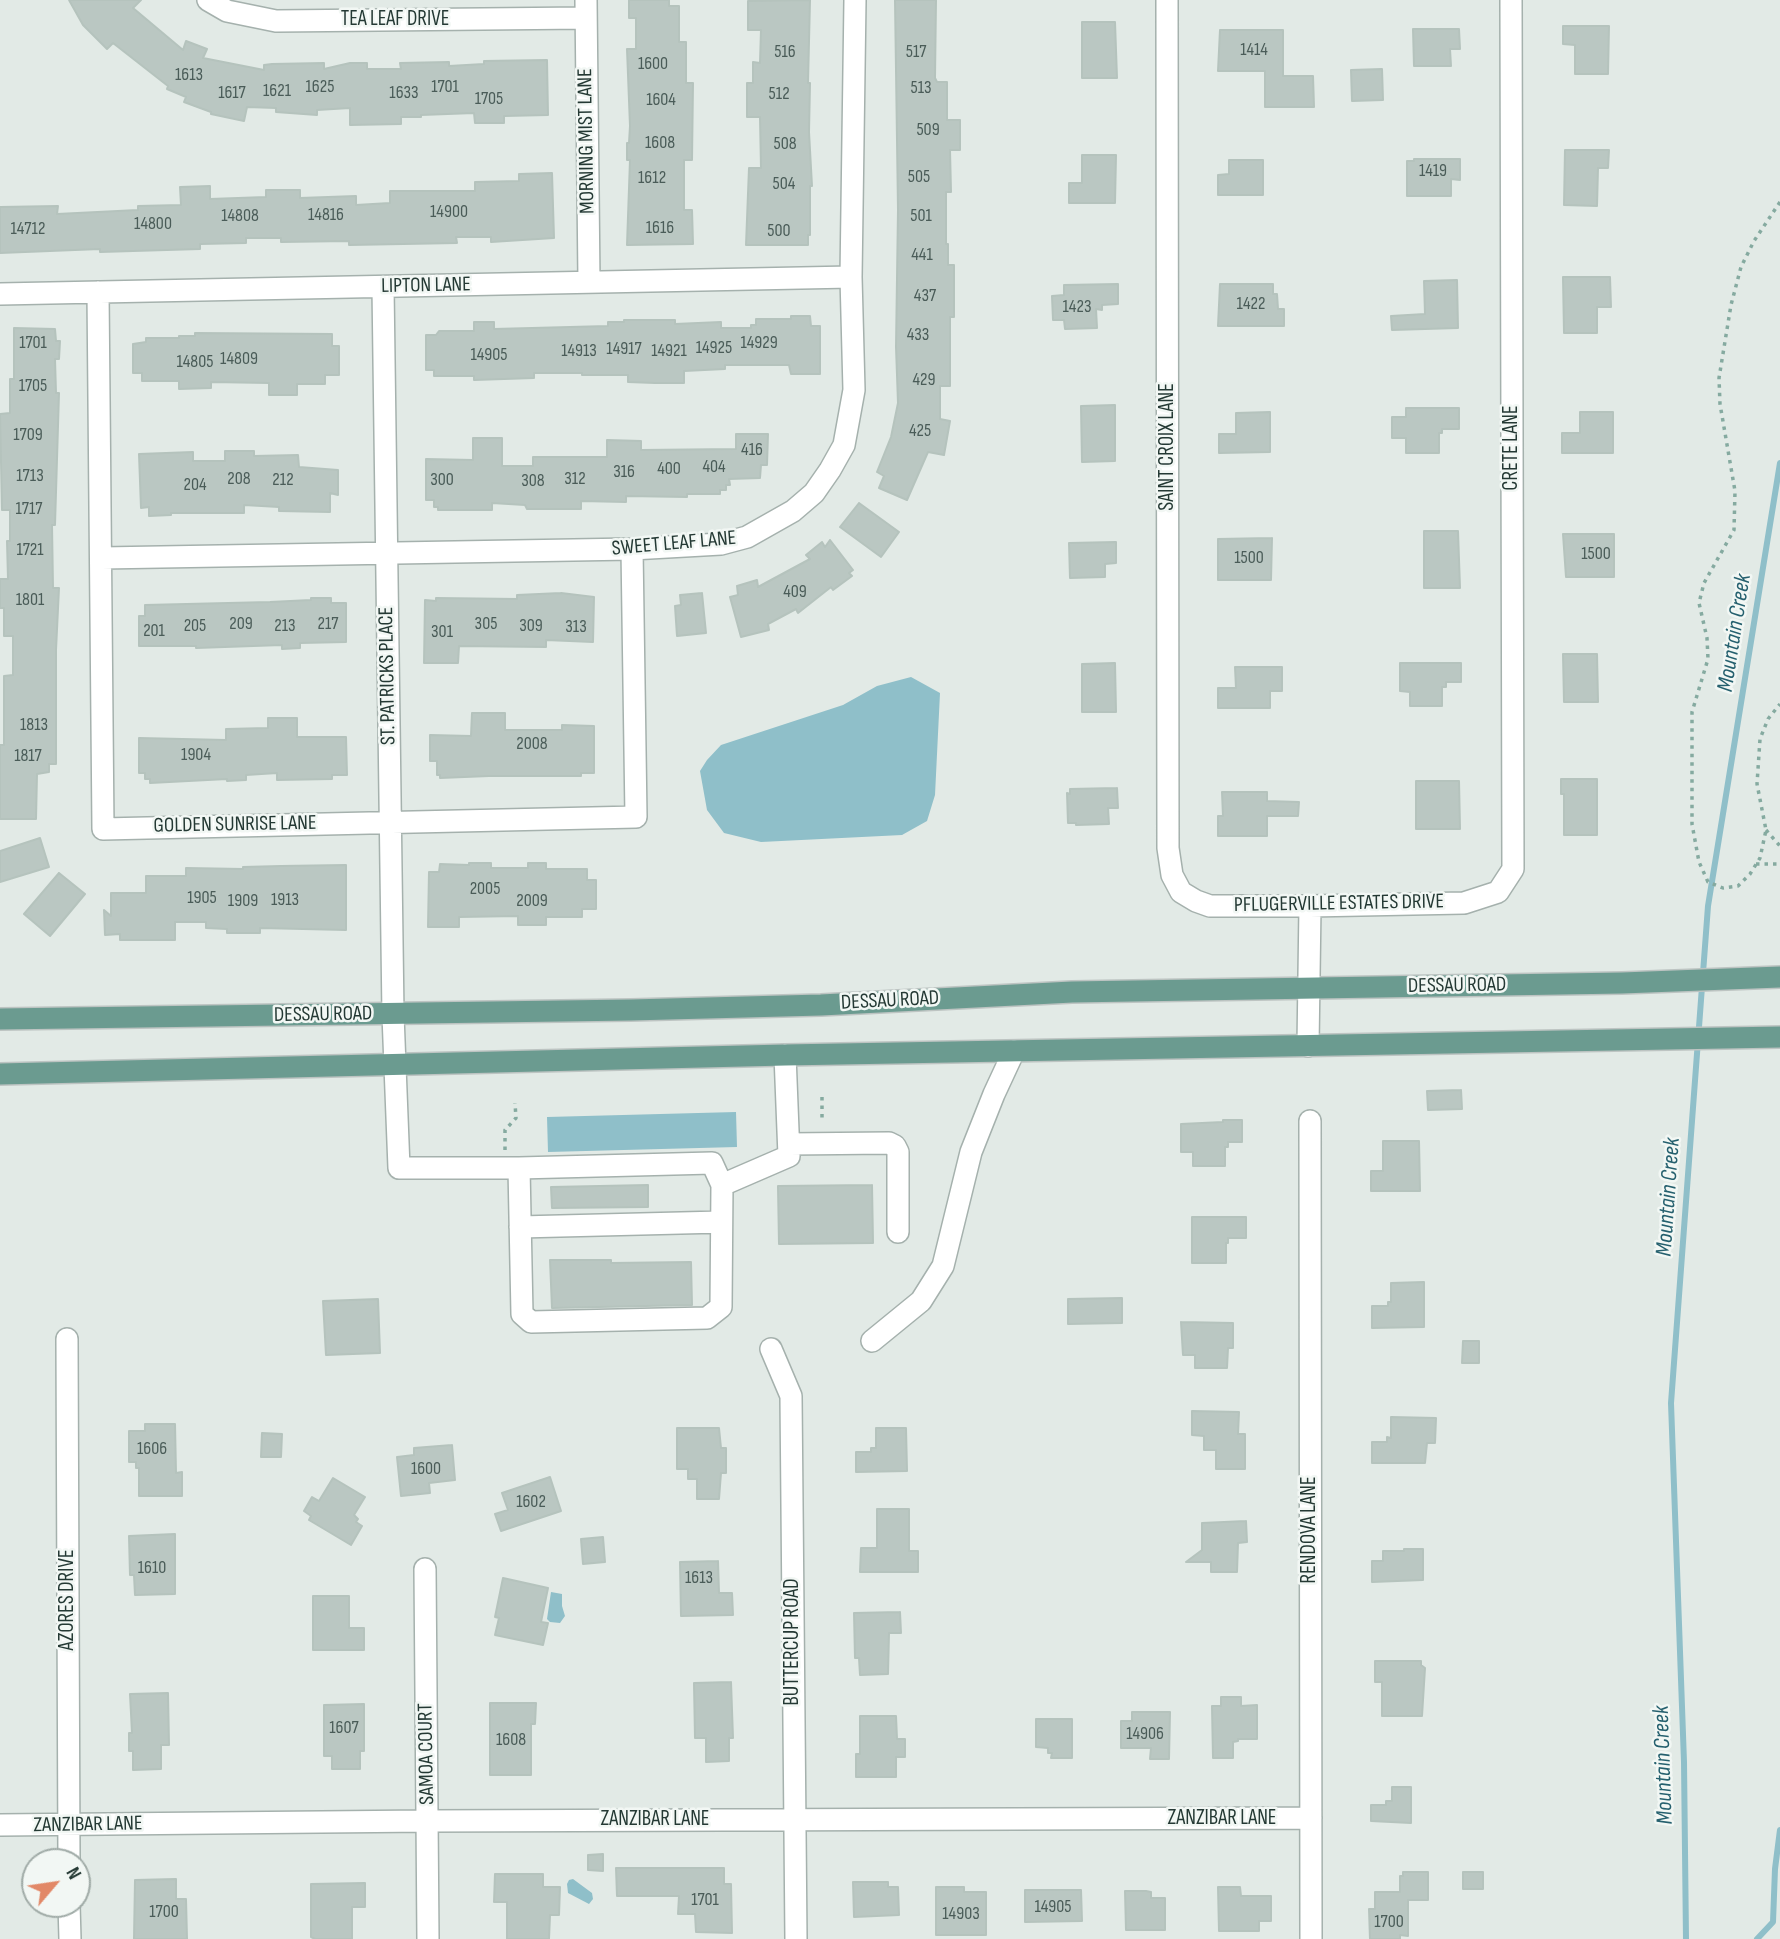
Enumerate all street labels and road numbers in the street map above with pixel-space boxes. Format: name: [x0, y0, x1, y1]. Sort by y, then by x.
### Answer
street label: TEA LEAF DRIVE: [341, 7, 449, 33]
street label: MORNING MIST LANE: [573, 68, 601, 214]
street label: LIPTON LANE: [381, 273, 471, 299]
street label: SAINT CROIX LANE: [1155, 383, 1181, 511]
street label: CRETE LANE: [1499, 405, 1525, 491]
street label: SWEET LEAF LANE: [611, 526, 737, 562]
street label: ST. PATRICKS PLACE: [374, 607, 402, 745]
street label: GOLDEN SUNRISE LANE: [153, 811, 317, 839]
street label: PFLUGERVILLE ESTATES DRIVE: [1234, 890, 1444, 918]
street label: DESSAU ROAD: [1408, 973, 1506, 999]
street label: DESSAU ROAD: [840, 986, 940, 1016]
street label: DESSAU ROAD: [274, 1002, 372, 1028]
street label: RENDOVA LANE: [1297, 1476, 1323, 1584]
street label: AZORES DRIVE: [55, 1549, 81, 1651]
street label: BUTTERCUP ROAD: [780, 1579, 806, 1705]
street label: SAMOA COURT: [414, 1703, 440, 1805]
street label: ZANZIBAR LANE: [1167, 1806, 1277, 1832]
street label: ZANZIBAR LANE: [600, 1807, 710, 1833]
street label: ZANZIBAR LANE: [33, 1811, 143, 1839]

